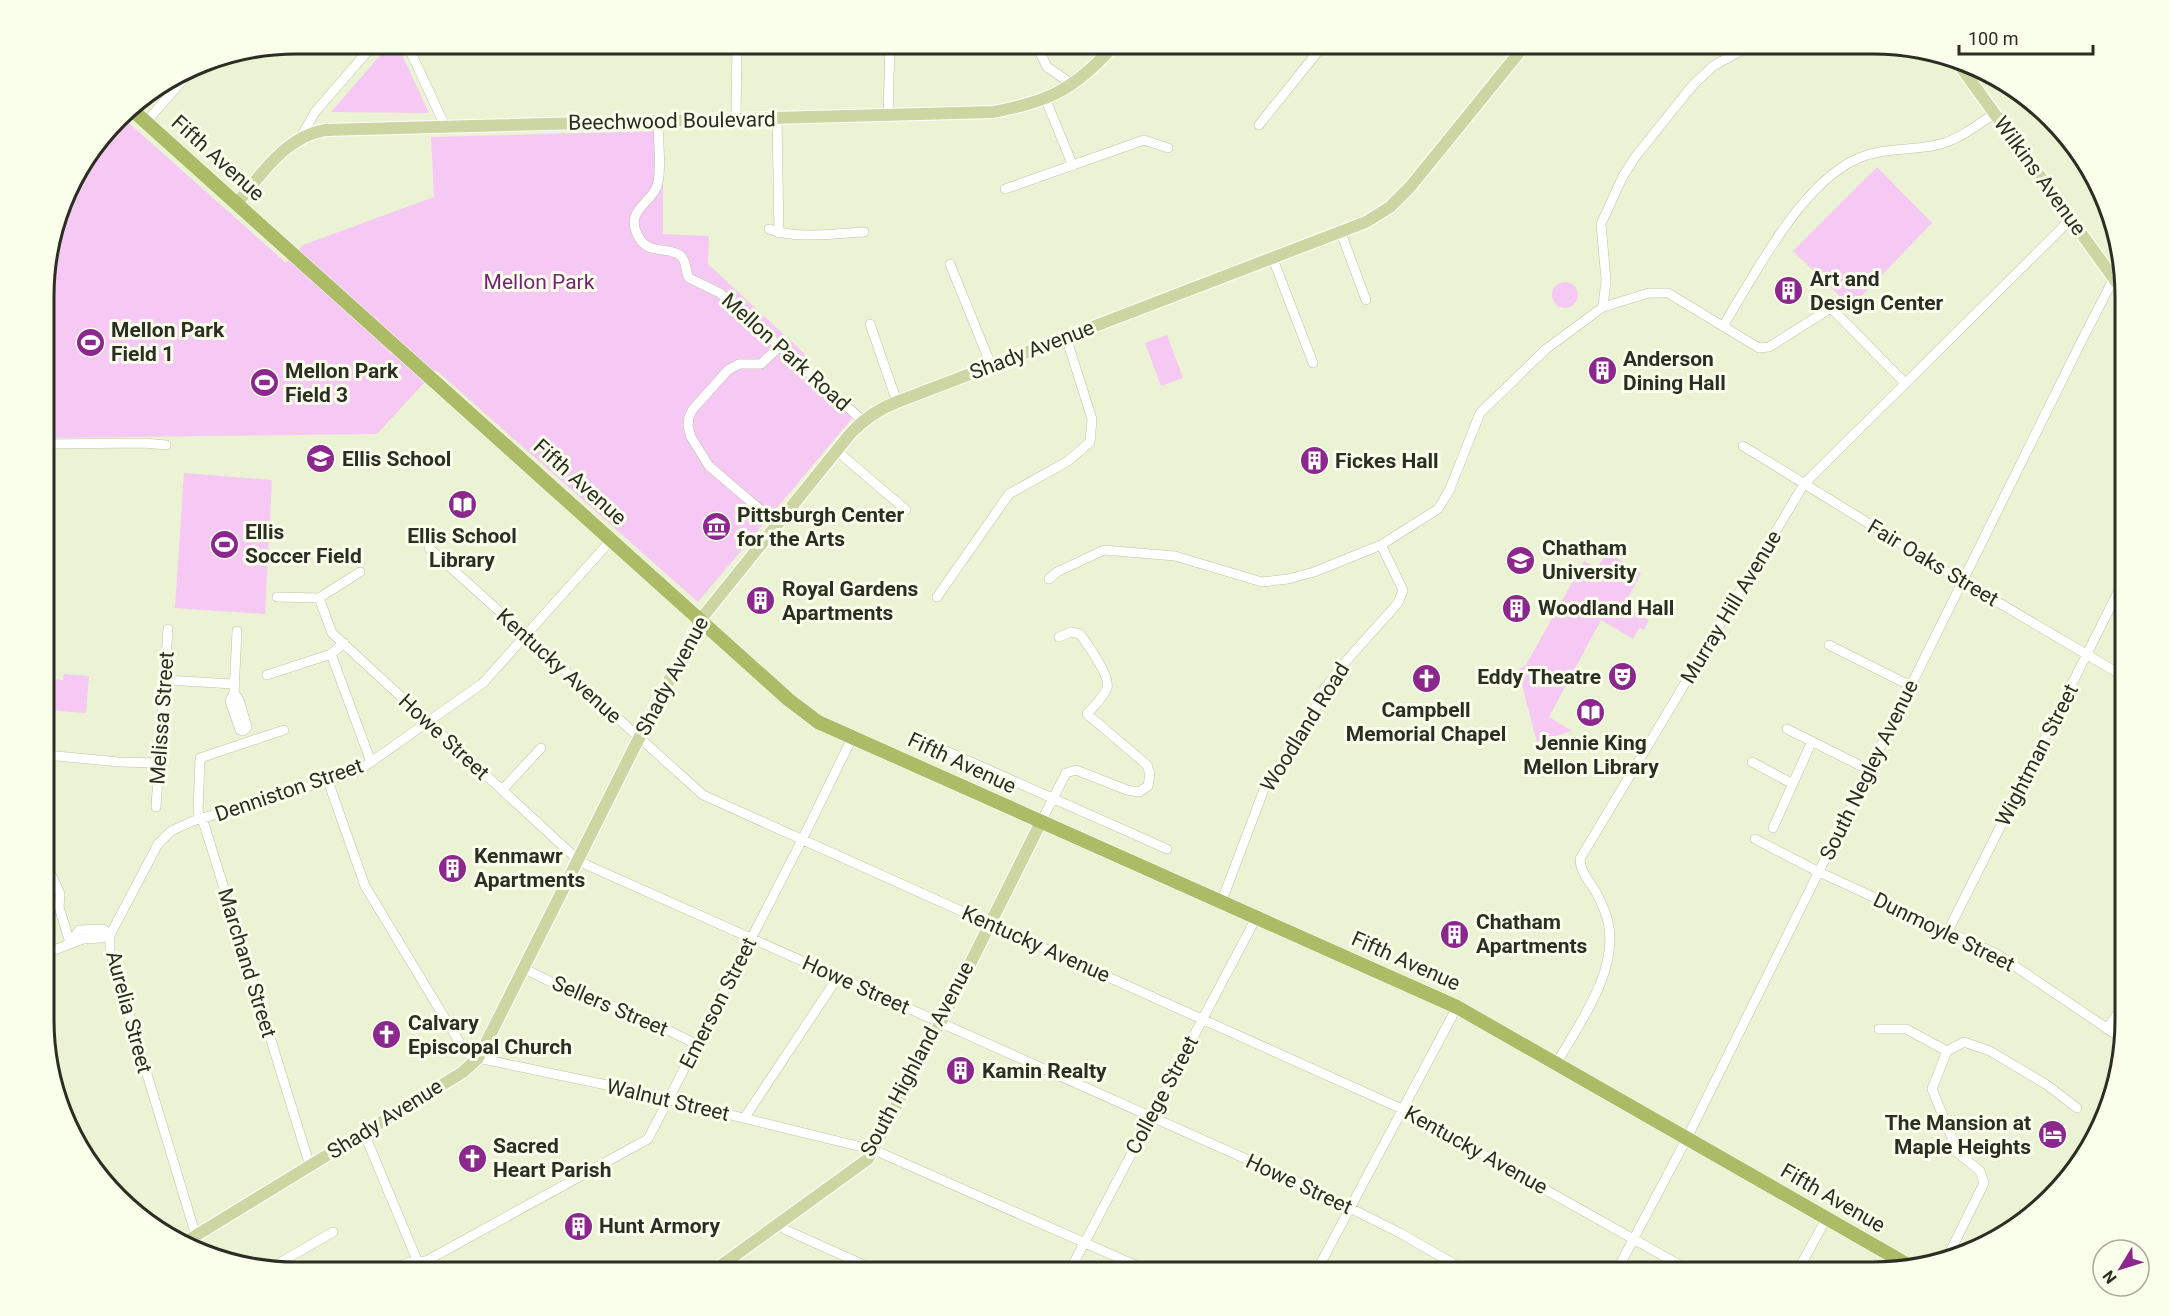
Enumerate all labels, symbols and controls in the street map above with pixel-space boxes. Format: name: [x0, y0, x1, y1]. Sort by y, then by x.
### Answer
scale bar: [1959, 18, 2092, 56]
text: 100 m: [1968, 28, 2019, 49]
street label: Beechwood Boulevard: [568, 107, 776, 135]
street label: Fifth Avenue: [167, 110, 269, 206]
street label: Wilkins Avenue: [1989, 112, 2091, 240]
place label: Art and Design Center: [1810, 267, 1944, 315]
park label: Mellon Park: [484, 270, 595, 294]
building icon: Art and Design Center: [1773, 275, 1805, 307]
street label: Mellon Park Road: [717, 288, 855, 416]
street label: Shady Avenue: [966, 315, 1098, 385]
place label: Mellon Park Field 1: [111, 318, 225, 366]
sports icon: Mellon Park Field 1: [74, 326, 106, 358]
place label: Anderson Dining Hall: [1623, 347, 1726, 395]
building icon: Anderson Dining Hall: [1586, 355, 1618, 387]
place label: Mellon Park Field 3: [285, 359, 399, 407]
sports icon: Mellon Park Field 3: [248, 367, 280, 399]
street label: Fifth Avenue: [529, 434, 631, 530]
school or university icon: Ellis School: [305, 443, 337, 475]
building icon: Fickes Hall: [1298, 445, 1330, 477]
place label: Ellis School: [342, 447, 451, 471]
place label: Fickes Hall: [1335, 449, 1439, 473]
library icon: Ellis School Library: [446, 489, 478, 521]
place label: Pittsburgh Center for the Arts: [737, 503, 904, 551]
museum icon: Pittsburgh Center for the Arts: [700, 511, 732, 543]
street label: Fair Oaks Street: [1863, 515, 2003, 611]
place label: Ellis Soccer Field: [245, 520, 362, 568]
place label: Ellis School Library: [407, 524, 517, 572]
street label: Murray Hill Avenue: [1676, 526, 1786, 688]
sports icon: Ellis Soccer Field: [208, 528, 240, 560]
place label: Chatham University: [1542, 536, 1637, 584]
school or university icon: Chatham University: [1505, 544, 1537, 576]
place label: Royal Gardens Apartments: [782, 577, 919, 625]
building icon: Royal Gardens Apartments: [745, 585, 777, 617]
building icon: Woodland Hall: [1501, 592, 1533, 624]
place label: Woodland Hall: [1538, 596, 1674, 620]
street label: Kentucky Avenue: [492, 604, 626, 728]
street label: Shady Avenue: [631, 612, 713, 740]
street label: Melissa Street: [145, 651, 179, 785]
street label: Woodland Road: [1256, 658, 1354, 796]
theatre icon: Eddy Theatre: [1606, 661, 1638, 693]
church icon: Campbell Memorial Chapel: [1410, 663, 1442, 695]
place label: Eddy Theatre: [1477, 665, 1601, 689]
street label: South Negley Avenue: [1815, 676, 1923, 864]
street label: Wightman Street: [1991, 680, 2083, 830]
street label: Howe Street: [394, 689, 494, 785]
library icon: Jennie King Mellon Library: [1575, 696, 1607, 728]
place label: Campbell Memorial Chapel: [1346, 698, 1506, 746]
street label: Fifth Avenue: [904, 728, 1020, 798]
place label: Jennie King Mellon Library: [1523, 731, 1659, 779]
street label: Denniston Street: [212, 753, 366, 827]
place label: Kenmawr Apartments: [474, 844, 586, 892]
building icon: Kenmawr Apartments: [437, 852, 469, 884]
street label: Marchand Street: [213, 886, 281, 1041]
street label: Dunmoyle Street: [1870, 887, 2019, 977]
street label: Kentucky Avenue: [958, 901, 1114, 987]
place label: Chatham Apartments: [1476, 910, 1588, 958]
building icon: Chatham Apartments: [1439, 918, 1471, 950]
street label: Fifth Avenue: [1348, 926, 1464, 996]
street label: Emerson Street: [675, 933, 761, 1072]
street label: Aurelia Street: [101, 948, 157, 1076]
street label: Howe Street: [799, 951, 913, 1019]
street label: South Highland Avenue: [855, 958, 979, 1160]
street label: Sellers Street: [548, 971, 672, 1041]
place label: Calvary Episcopal Church: [408, 1011, 572, 1059]
church icon: Calvary Episcopal Church: [371, 1019, 403, 1051]
street label: College Street: [1121, 1032, 1203, 1158]
building icon: Kamin Realty: [945, 1055, 977, 1087]
place label: Kamin Realty: [982, 1059, 1107, 1083]
street label: Shady Avenue: [323, 1074, 447, 1164]
street label: Walnut Street: [604, 1074, 732, 1126]
street label: Kentucky Avenue: [1400, 1101, 1552, 1199]
place label: The Mansion at Maple Heights: [1885, 1111, 2031, 1159]
hotel icon: The Mansion at Maple Heights: [2036, 1119, 2068, 1151]
place label: Sacred Heart Parish: [493, 1134, 611, 1182]
church icon: Sacred Heart Parish: [456, 1142, 488, 1174]
street label: Howe Street: [1242, 1149, 1356, 1219]
street label: Fifth Avenue: [1777, 1159, 1889, 1237]
building icon: Hunt Armory: [562, 1210, 594, 1242]
place label: Hunt Armory: [599, 1214, 720, 1238]
north arrow: [2091, 1238, 2151, 1298]
text: N: [2099, 1267, 2121, 1287]

